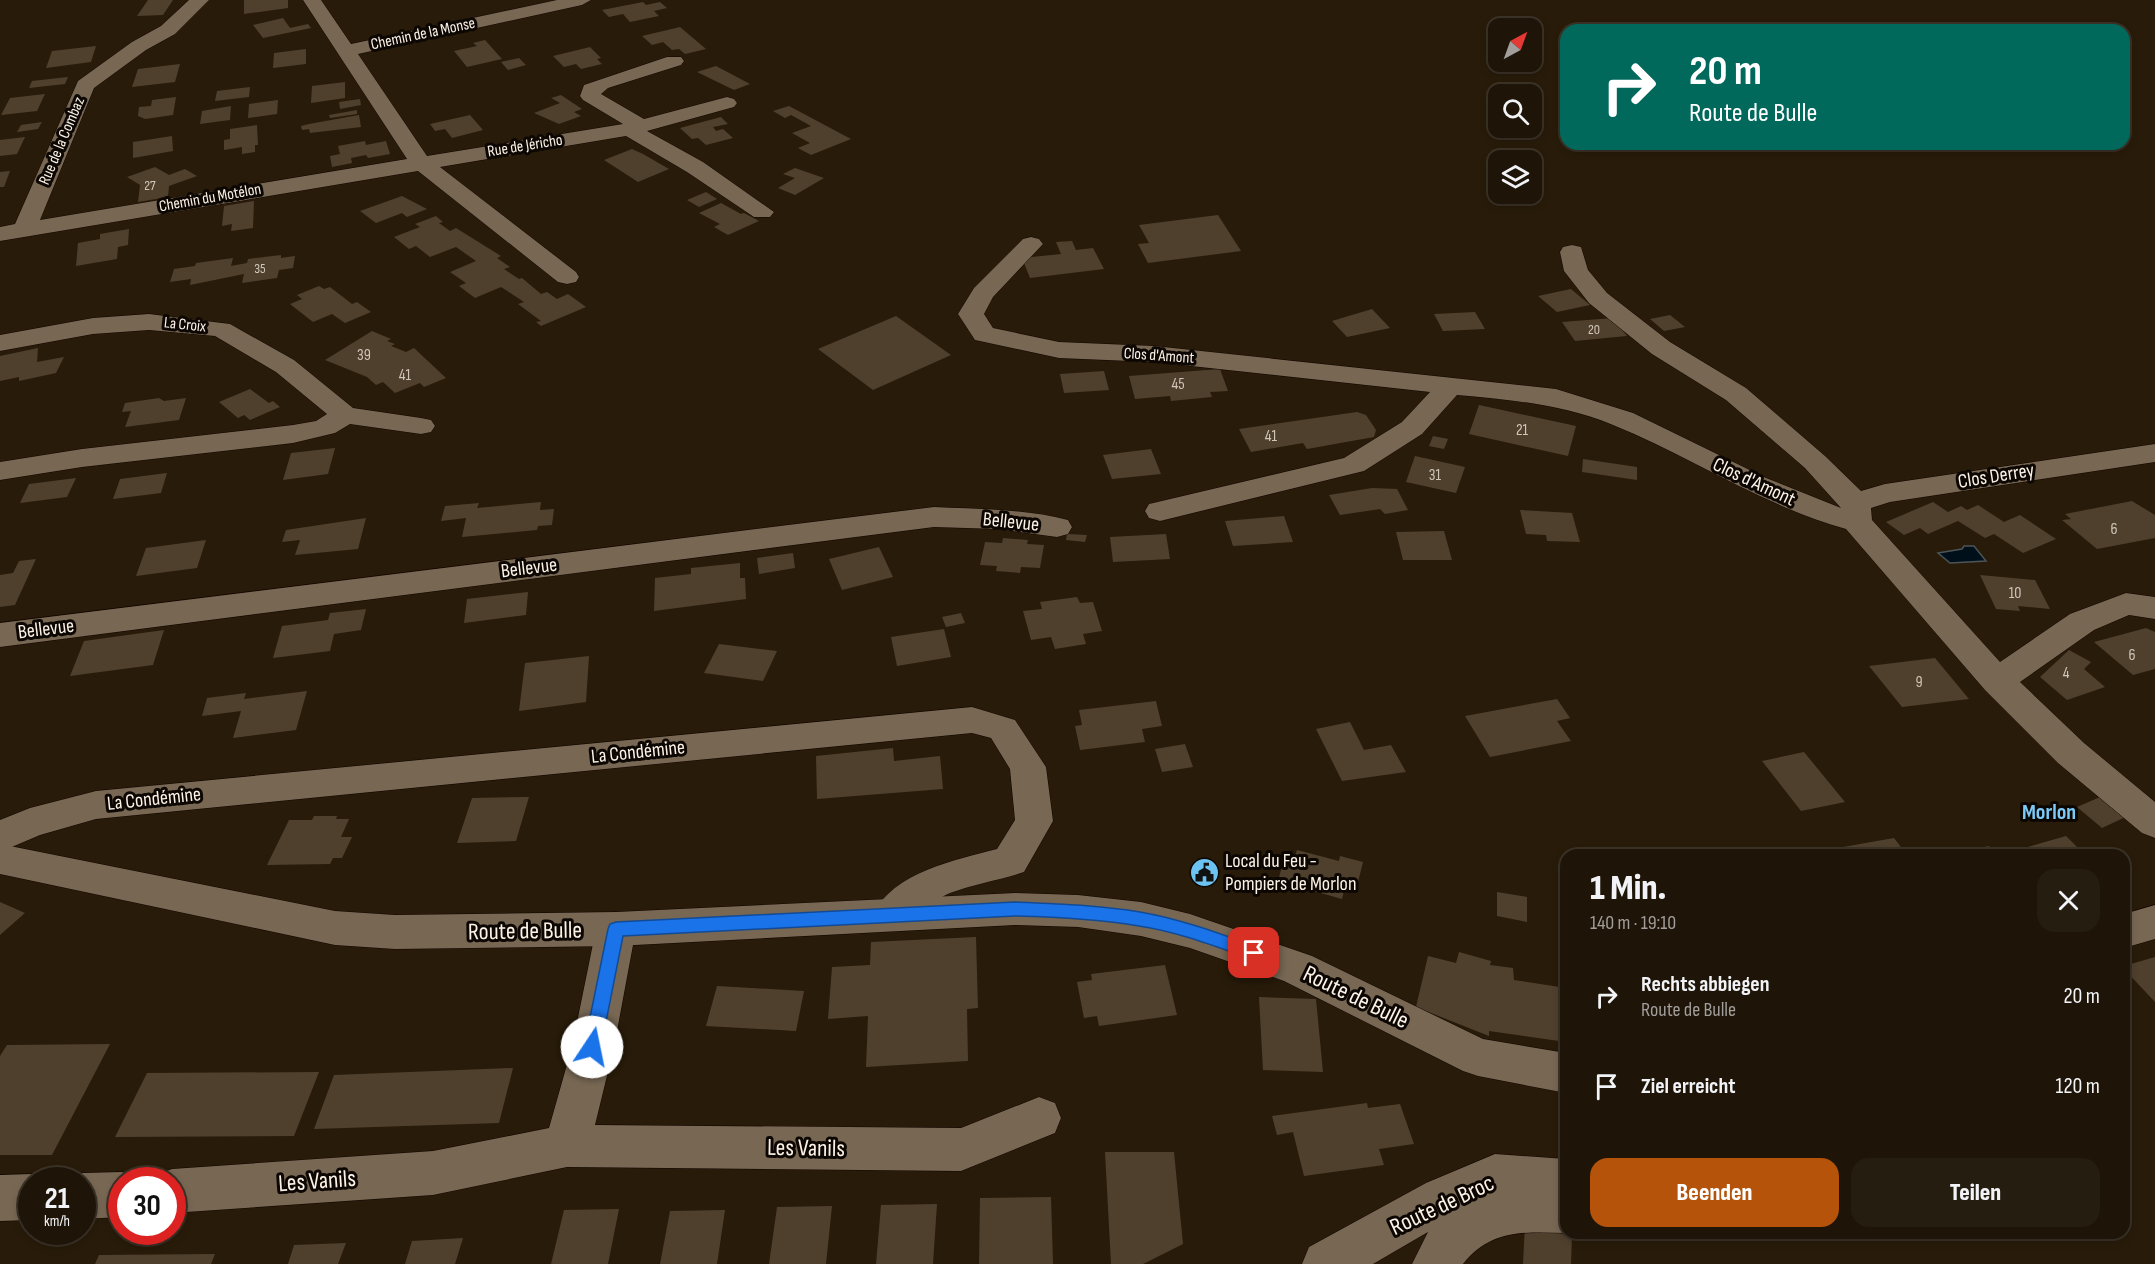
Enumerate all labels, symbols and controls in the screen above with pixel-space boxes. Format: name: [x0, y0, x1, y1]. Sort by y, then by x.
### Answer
street label: Chemin de la Monse: [369, 14, 477, 54]
north arrow: [1488, 18, 1542, 72]
map controls: [1488, 18, 1542, 204]
text: 20 m: [1689, 46, 1762, 97]
icon: right: [1590, 48, 1668, 126]
button: search: [1488, 84, 1542, 138]
street label: Rue de la Combaz: [35, 94, 89, 188]
text: Route de Bulle: [1689, 97, 1817, 129]
street label: Rue de Jéricho: [486, 131, 564, 161]
button: layers: [1488, 150, 1542, 204]
house number: 27: [144, 177, 156, 194]
street label: Chemin du Motélon: [157, 180, 263, 216]
house number: 35: [254, 260, 266, 277]
street label: La Croix: [163, 313, 207, 337]
house number: 20: [1588, 321, 1600, 338]
street label: Clos d'Amont: [1123, 344, 1195, 368]
house number: 39: [357, 346, 371, 365]
house number: 41: [399, 366, 412, 385]
house number: 45: [1171, 375, 1185, 394]
house number: 21: [1516, 421, 1529, 440]
house number: 41: [1265, 427, 1278, 446]
street label: Clos d'Amont: [1709, 452, 1799, 512]
street label: Clos Derrey: [1956, 458, 2036, 494]
house number: 31: [1429, 466, 1442, 485]
street label: Bellevue: [982, 507, 1040, 537]
house number: 6: [2110, 520, 2118, 539]
street label: Bellevue: [500, 553, 558, 583]
house number: 10: [2009, 584, 2021, 603]
street label: Bellevue: [17, 614, 75, 644]
house number: 6: [2128, 646, 2136, 665]
house number: 4: [2063, 664, 2070, 683]
house number: 9: [1915, 673, 1923, 692]
street label: La Condémine: [590, 735, 686, 769]
street label: La Condémine: [106, 782, 202, 816]
district label: Morlon: [2022, 799, 2076, 826]
place label: Local du Feu - Pompiers de Morlon: [1225, 849, 1356, 896]
public building icon: Local du Feu - Pompiers de Morlon: [1188, 856, 1220, 888]
text: 1 Min.: [1590, 867, 1666, 910]
button: close: [2037, 869, 2100, 932]
text: 140 m · 19:10: [1590, 911, 1676, 935]
street label: Route de Bulle: [468, 916, 582, 946]
pin: [1228, 927, 1279, 978]
icon: arrive: [1237, 936, 1270, 969]
street label: Route de Bulle: [1298, 959, 1414, 1035]
text: Rechts abbiegen: [1641, 971, 1770, 998]
icon: right: [1590, 980, 1623, 1013]
text: 20 m: [2064, 983, 2100, 1010]
text: Route de Bulle: [1641, 998, 1736, 1022]
position arrow: [560, 1015, 624, 1079]
icon: arrive: [1590, 1070, 1623, 1103]
text: Ziel erreicht: [1641, 1073, 1736, 1100]
text: 120 m: [2056, 1073, 2100, 1100]
street label: Les Vanils: [767, 1133, 845, 1163]
button: Beenden: [1590, 1158, 1839, 1227]
button: Teilen: [1851, 1158, 2100, 1227]
street label: Les Vanils: [277, 1164, 357, 1198]
speed limit sign: 30: [108, 1167, 186, 1245]
street label: Route de Broc: [1385, 1168, 1499, 1242]
text: 21: [45, 1181, 69, 1217]
text: km/h: [44, 1212, 70, 1231]

